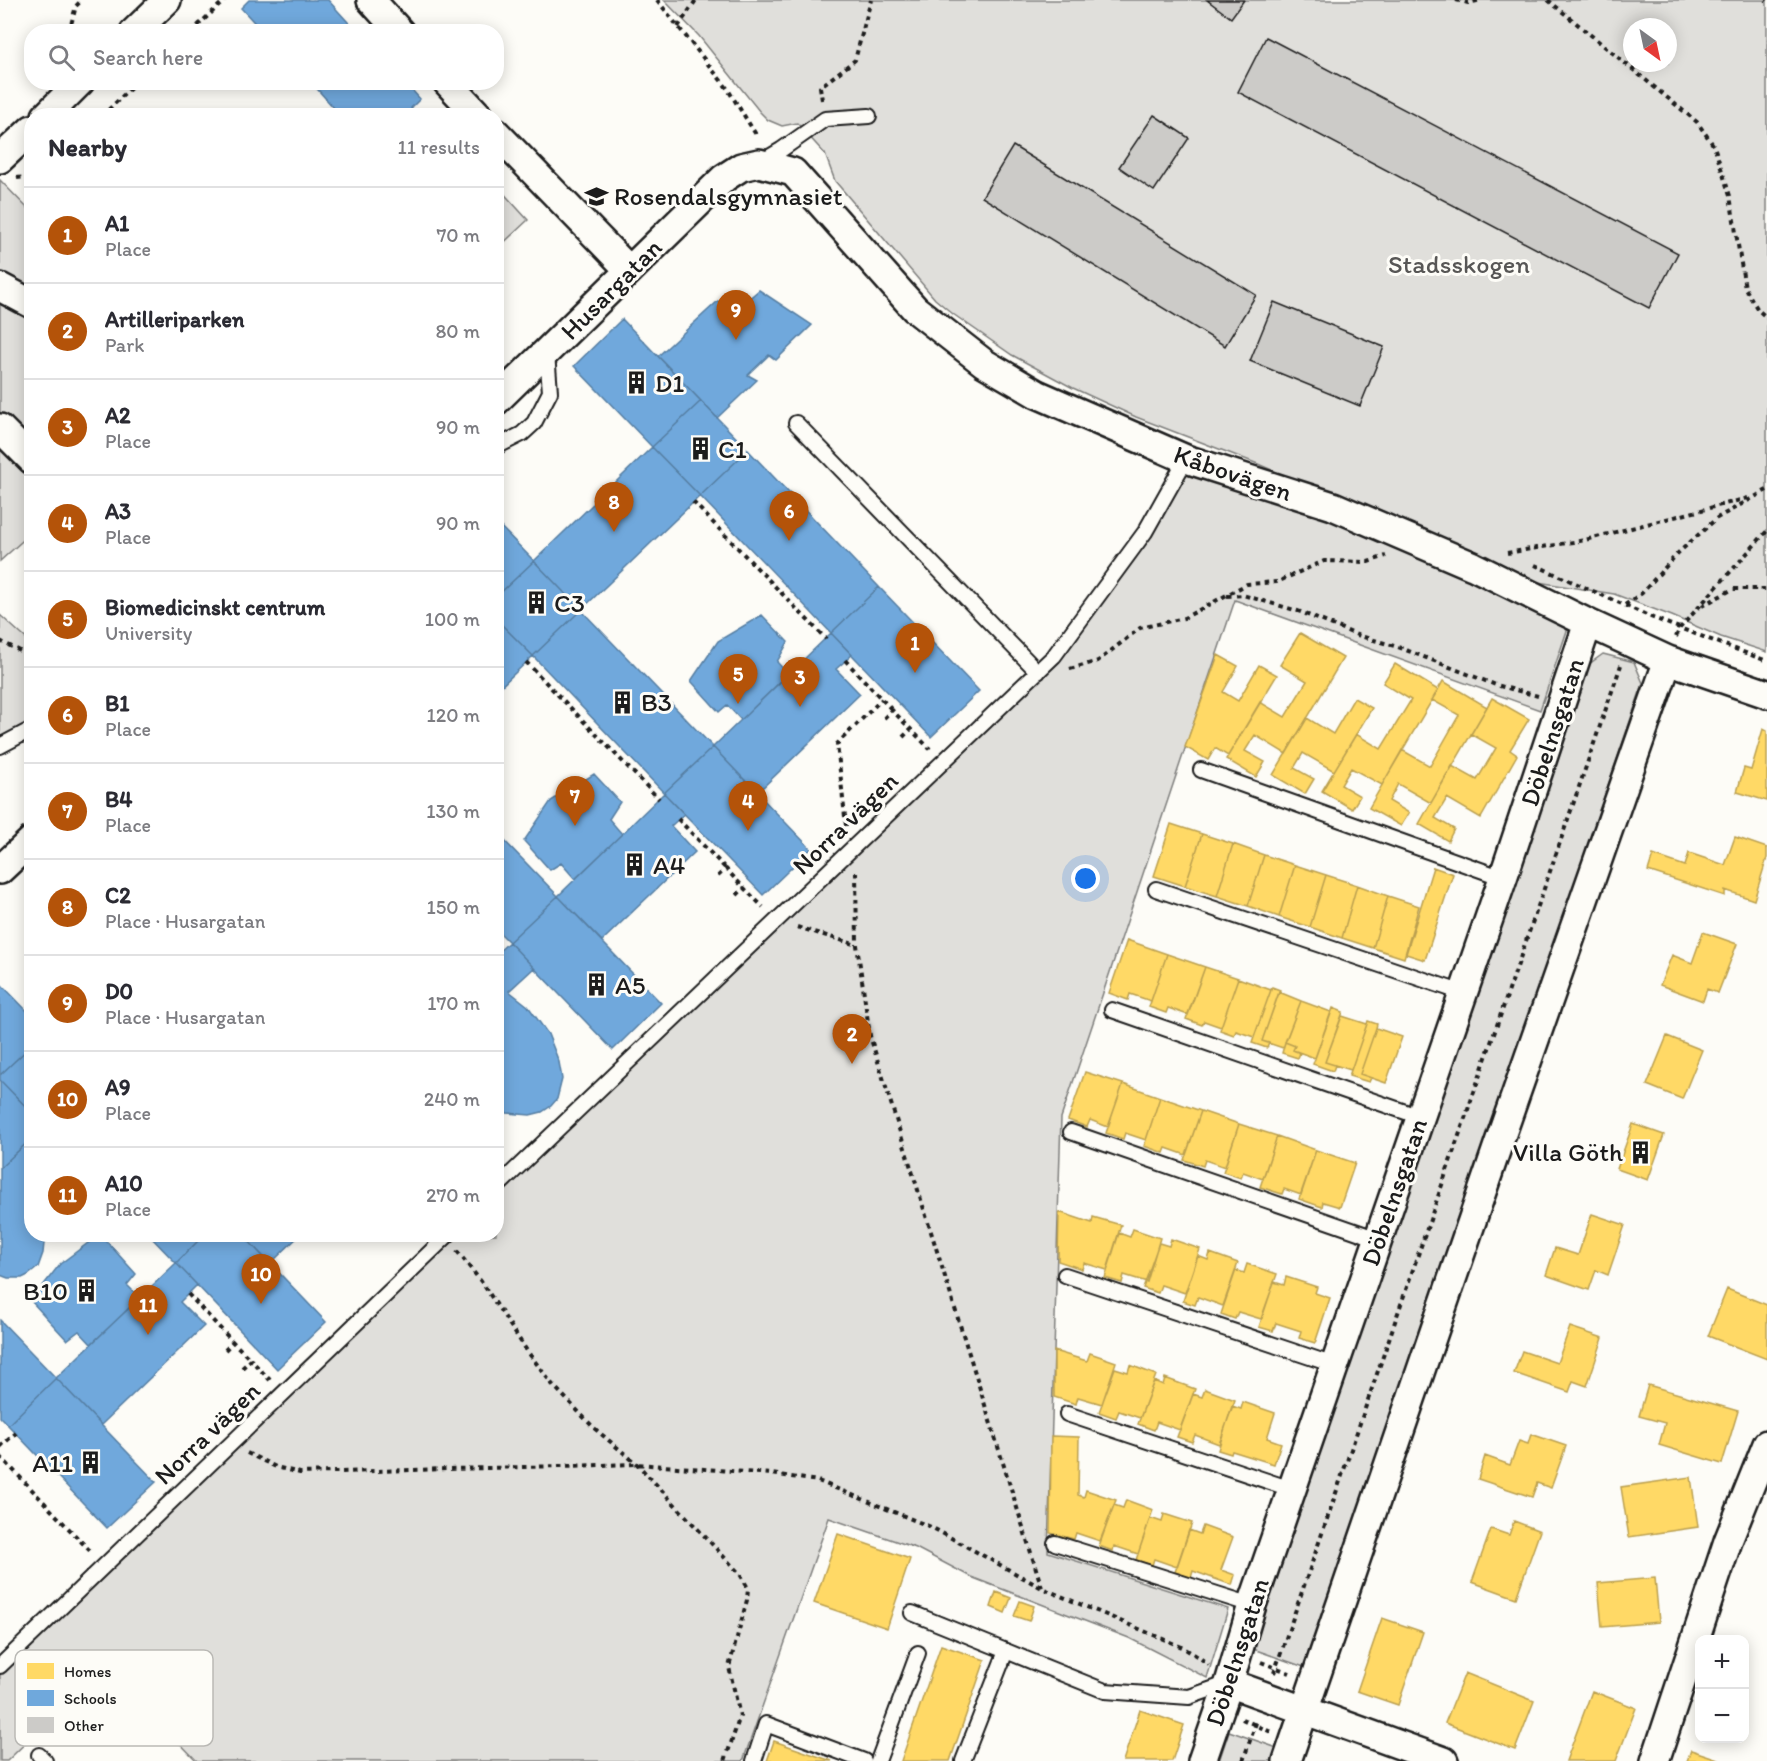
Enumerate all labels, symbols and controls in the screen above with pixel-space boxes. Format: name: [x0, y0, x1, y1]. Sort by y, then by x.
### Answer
north arrow: [1623, 18, 1677, 72]
search box: [24, 24, 504, 90]
icon: search: [45, 41, 78, 74]
text: Search here: [93, 44, 203, 71]
text: Nearby: [48, 131, 127, 163]
text: 11 results: [398, 135, 480, 159]
place label: Rosendalsgymnasiet: [614, 180, 843, 212]
school or university icon: Rosendalsgymnasiet: [583, 183, 609, 209]
text: A1: [105, 210, 129, 237]
text: 1: [63, 223, 72, 247]
text: 70 m: [436, 223, 480, 247]
street label: Husargatan: [554, 231, 669, 346]
text: Place: [105, 237, 151, 261]
park label: Stadsskogen: [1388, 248, 1530, 280]
pin: 9: [716, 290, 756, 340]
text: Artilleriparken: [105, 306, 244, 333]
text: 2: [62, 319, 73, 343]
text: 80 m: [435, 319, 480, 343]
text: Park: [105, 333, 144, 357]
place label: D1: [655, 367, 684, 399]
building icon: D1: [624, 370, 650, 396]
text: A2: [105, 402, 131, 429]
text: 3: [62, 415, 73, 439]
text: 90 m: [436, 415, 480, 439]
text: Place: [105, 429, 151, 453]
place label: C1: [718, 433, 747, 465]
building icon: C1: [687, 436, 713, 462]
street label: Kåbovägen: [1170, 438, 1297, 508]
pin: 8: [594, 482, 634, 532]
pin: 6: [770, 492, 808, 541]
text: A3: [105, 498, 131, 525]
text: 4: [61, 511, 74, 535]
text: 90 m: [436, 511, 480, 535]
text: Place: [105, 525, 151, 549]
place label: C3: [554, 587, 585, 619]
building icon: C3: [523, 590, 549, 616]
text: Biomedicinskt centrum: [105, 594, 325, 621]
text: 5: [62, 607, 73, 631]
text: 100 m: [425, 607, 480, 631]
text: University: [105, 621, 192, 645]
pin: 1: [896, 624, 934, 673]
street label: Döbelnsgatan: [1513, 653, 1591, 810]
pin: 5: [718, 654, 758, 704]
pin: 3: [780, 658, 820, 707]
place label: B3: [641, 686, 672, 718]
building icon: B3: [610, 689, 636, 715]
text: B1: [105, 690, 129, 717]
text: 6: [62, 703, 73, 727]
text: 120 m: [427, 703, 480, 727]
text: Place: [105, 717, 151, 741]
street label: Norra vägen: [785, 765, 905, 881]
pin: 7: [556, 776, 594, 826]
pin: 4: [728, 782, 768, 831]
text: B4: [105, 786, 132, 813]
text: 7: [63, 799, 72, 823]
text: 130 m: [426, 799, 480, 823]
text: Place: [105, 813, 151, 837]
place label: A4: [653, 849, 686, 881]
building icon: A4: [622, 852, 648, 878]
your location: [1071, 864, 1100, 893]
text: C2: [105, 882, 131, 909]
text: 8: [62, 895, 73, 919]
text: 150 m: [427, 895, 480, 919]
text: Place · Husargatan: [105, 909, 265, 933]
place label: A5: [615, 969, 645, 1001]
building icon: A5: [584, 972, 610, 998]
text: D0: [105, 978, 133, 1005]
text: 9: [62, 991, 73, 1015]
text: 170 m: [427, 991, 480, 1015]
text: Place · Husargatan: [105, 1005, 265, 1029]
pin: 2: [832, 1014, 872, 1064]
text: A9: [105, 1074, 131, 1101]
text: 10: [57, 1087, 78, 1111]
text: 240 m: [424, 1087, 480, 1111]
text: Place: [105, 1101, 151, 1125]
street label: Döbelnsgatan: [1354, 1114, 1434, 1270]
place label: Villa Göth: [1513, 1136, 1623, 1168]
building icon: Villa Göth: [1628, 1139, 1654, 1165]
text: A10: [105, 1170, 143, 1197]
text: 11: [58, 1183, 77, 1207]
text: 270 m: [426, 1183, 480, 1207]
text: Place: [105, 1197, 151, 1221]
pin: 10: [242, 1254, 280, 1304]
place label: B10: [23, 1275, 68, 1307]
building icon: B10: [73, 1278, 99, 1304]
pin: 11: [128, 1286, 168, 1335]
street label: Norra vägen: [147, 1375, 267, 1491]
place label: A11: [32, 1447, 73, 1479]
building icon: A11: [78, 1450, 104, 1476]
street label: Döbelnsgatan: [1198, 1573, 1276, 1730]
map controls: [1695, 1635, 1749, 1743]
button: +: [1695, 1635, 1749, 1689]
legend: [15, 1650, 213, 1746]
text: Homes: [64, 1662, 111, 1681]
text: Schools: [64, 1689, 117, 1708]
button: −: [1695, 1689, 1749, 1743]
text: Other: [64, 1716, 104, 1735]

